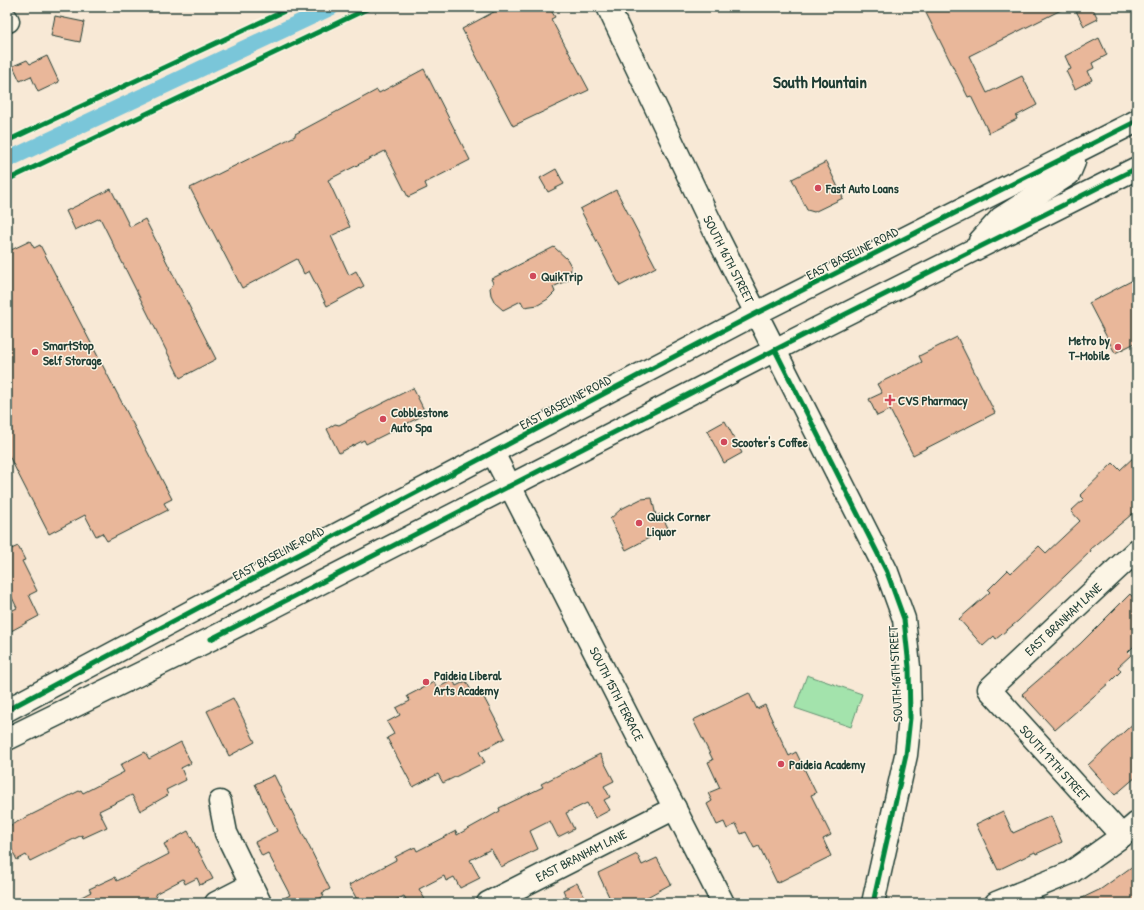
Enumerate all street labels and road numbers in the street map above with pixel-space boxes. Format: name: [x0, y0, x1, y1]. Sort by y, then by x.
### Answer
street label: SOUTH 16TH STREET: [699, 212, 759, 307]
street label: EAST BASELINE ROAD: [803, 222, 902, 284]
street label: EAST BASELINE ROAD: [516, 370, 615, 434]
street label: EAST BASELINE ROAD: [229, 521, 328, 585]
street label: EAST BRANHAM LANE: [1020, 578, 1106, 660]
street label: SOUTH 16TH STREET: [883, 625, 907, 722]
street label: SOUTH 15TH TERRACE: [585, 644, 649, 745]
street label: SOUTH 17TH STREET: [1016, 721, 1095, 806]
street label: EAST BRANHAM LANE: [532, 824, 630, 886]

